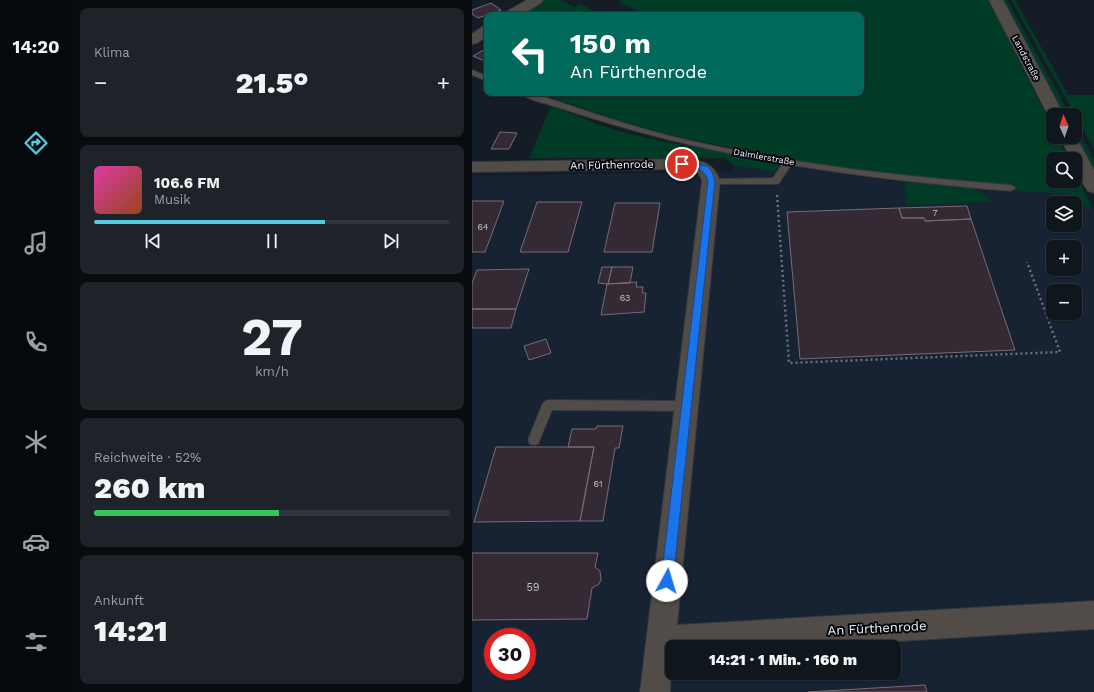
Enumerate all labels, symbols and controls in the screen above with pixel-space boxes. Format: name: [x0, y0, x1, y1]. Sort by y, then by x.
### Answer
text: 150 m: [570, 27, 651, 60]
icon: left: [504, 28, 556, 80]
street label: Landstraße: [1010, 34, 1042, 82]
text: 14:20: [12, 36, 60, 57]
text: Klima: [94, 45, 130, 60]
text: An Fürthenrode: [570, 61, 707, 82]
text: 21.5°: [235, 65, 309, 100]
text: −: [94, 70, 107, 95]
text: +: [437, 70, 450, 95]
north arrow: [1046, 108, 1082, 144]
map controls: [1046, 108, 1082, 320]
icon: directions: [22, 129, 50, 157]
pin: [665, 147, 699, 181]
street label: Daimlerstraße: [733, 147, 795, 167]
button: search: [1046, 152, 1082, 188]
icon: arrive: [671, 153, 693, 175]
street label: An Fürthenrode: [570, 158, 654, 172]
text: 106.6 FM: [154, 174, 220, 192]
text: Musik: [154, 192, 191, 207]
button: layers: [1046, 196, 1082, 232]
house number: 7: [932, 208, 938, 218]
house number: 64: [478, 222, 489, 232]
icon: music: [22, 229, 50, 257]
icon: previous: [142, 230, 164, 252]
icon: pause: [261, 230, 283, 252]
icon: next: [380, 230, 402, 252]
button: +: [1046, 240, 1082, 276]
button: −: [1046, 284, 1082, 320]
house number: 63: [620, 293, 630, 303]
text: 27: [241, 307, 303, 368]
icon: phone: [22, 328, 50, 356]
text: km/h: [255, 364, 289, 379]
icon: climate: [22, 428, 50, 456]
text: Reichweite · 52%: [94, 450, 201, 465]
text: 260 km: [94, 470, 205, 505]
house number: 61: [594, 479, 602, 489]
icon: car: [22, 528, 50, 556]
position arrow: [646, 560, 688, 602]
house number: 59: [526, 581, 540, 594]
text: Ankunft: [94, 593, 144, 608]
text: 14:21: [94, 613, 168, 648]
street label: An Fürthenrode: [827, 618, 927, 638]
icon: filters: [22, 628, 50, 656]
speed limit sign: 30: [484, 628, 536, 680]
text: 14:21 · 1 Min. · 160 m: [709, 651, 857, 669]

